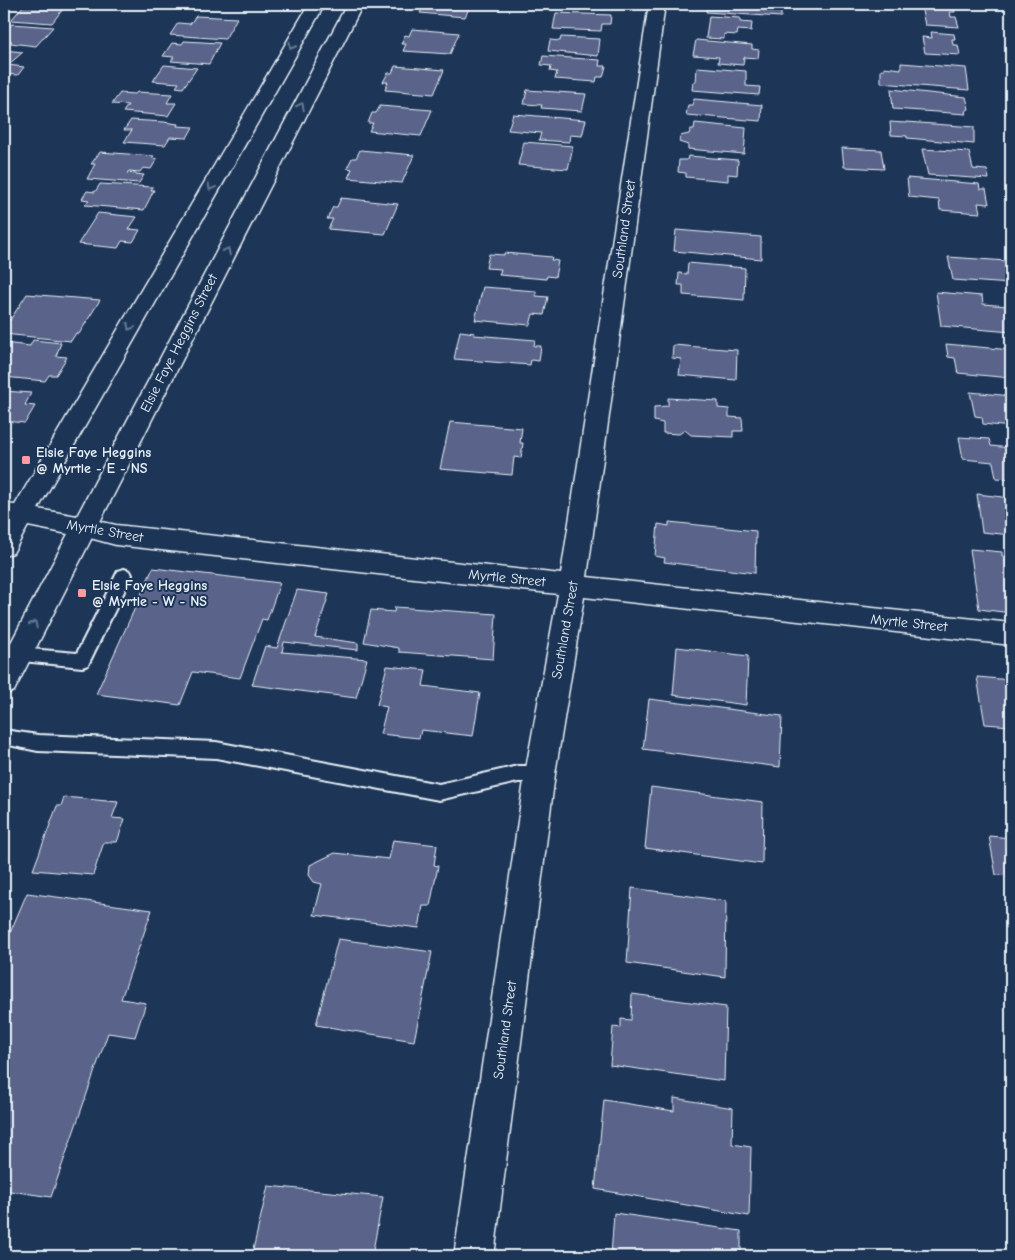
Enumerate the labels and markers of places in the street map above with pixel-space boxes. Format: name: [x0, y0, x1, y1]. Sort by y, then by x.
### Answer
place label: Elsie Faye Heggins @ Myrtle - E - NS: [36, 444, 151, 477]
marker: Elsie Faye Heggins @ Myrtle - E - NS: [20, 454, 32, 466]
place label: Elsie Faye Heggins @ Myrtle - W - NS: [92, 577, 207, 610]
marker: Elsie Faye Heggins @ Myrtle - W - NS: [76, 587, 88, 599]

